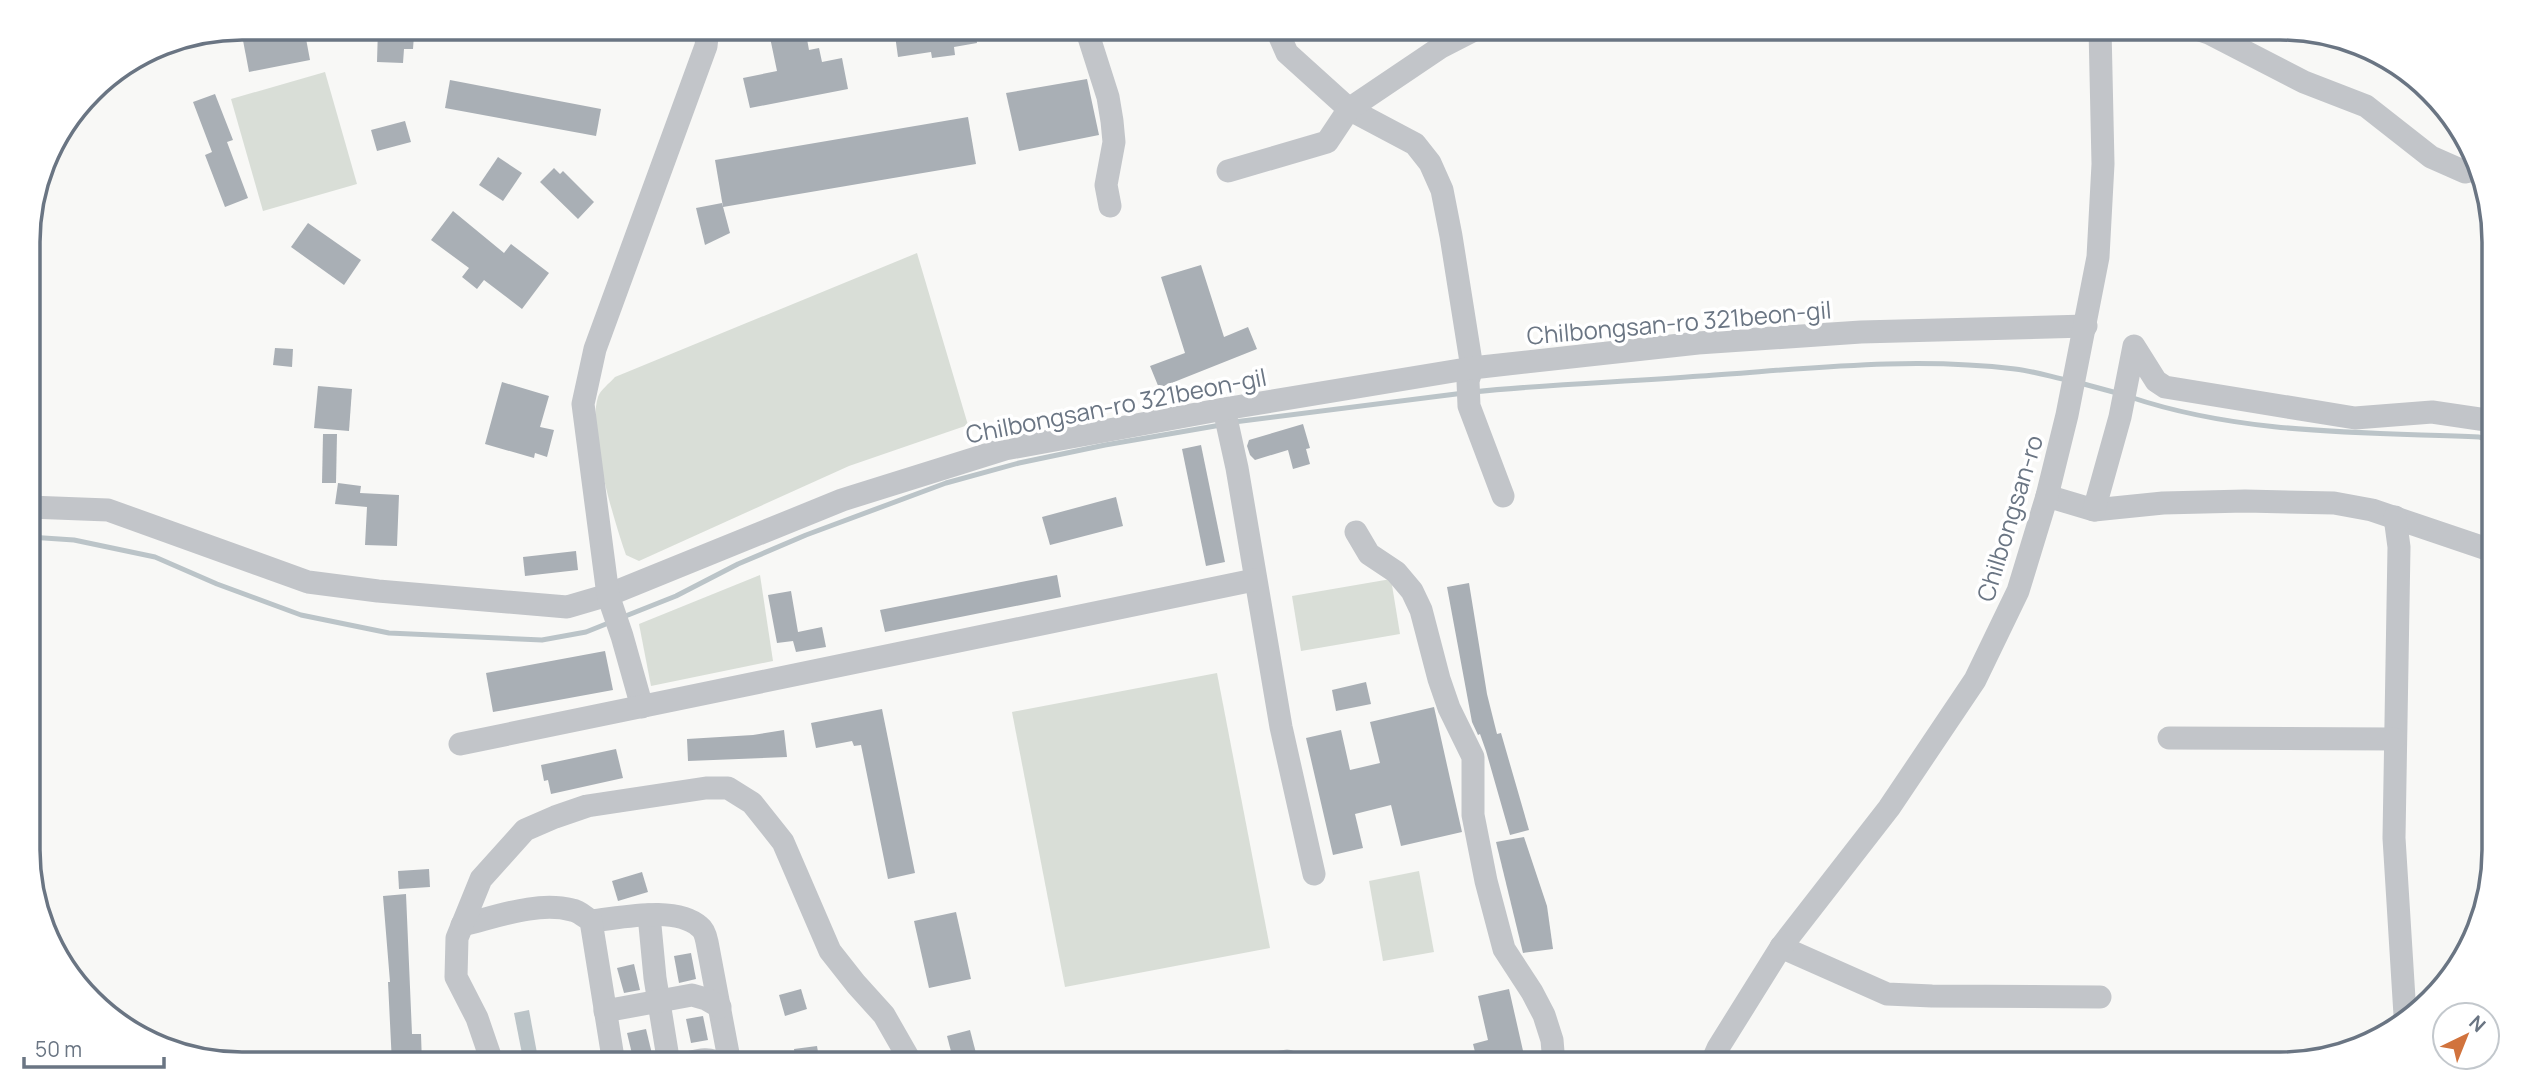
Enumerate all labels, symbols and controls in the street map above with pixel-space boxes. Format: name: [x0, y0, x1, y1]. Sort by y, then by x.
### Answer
street label: Chilbongsan-ro 321beon-gil: [1525, 292, 1833, 352]
street label: Chilbongsan-ro 321beon-gil: [963, 360, 1269, 450]
street label: Chilbongsan-ro: [1968, 431, 2050, 605]
north arrow: [2431, 1001, 2501, 1071]
text: N: [2464, 1009, 2491, 1038]
scale bar: [24, 1026, 164, 1070]
text: 50 m: [35, 1035, 82, 1063]

